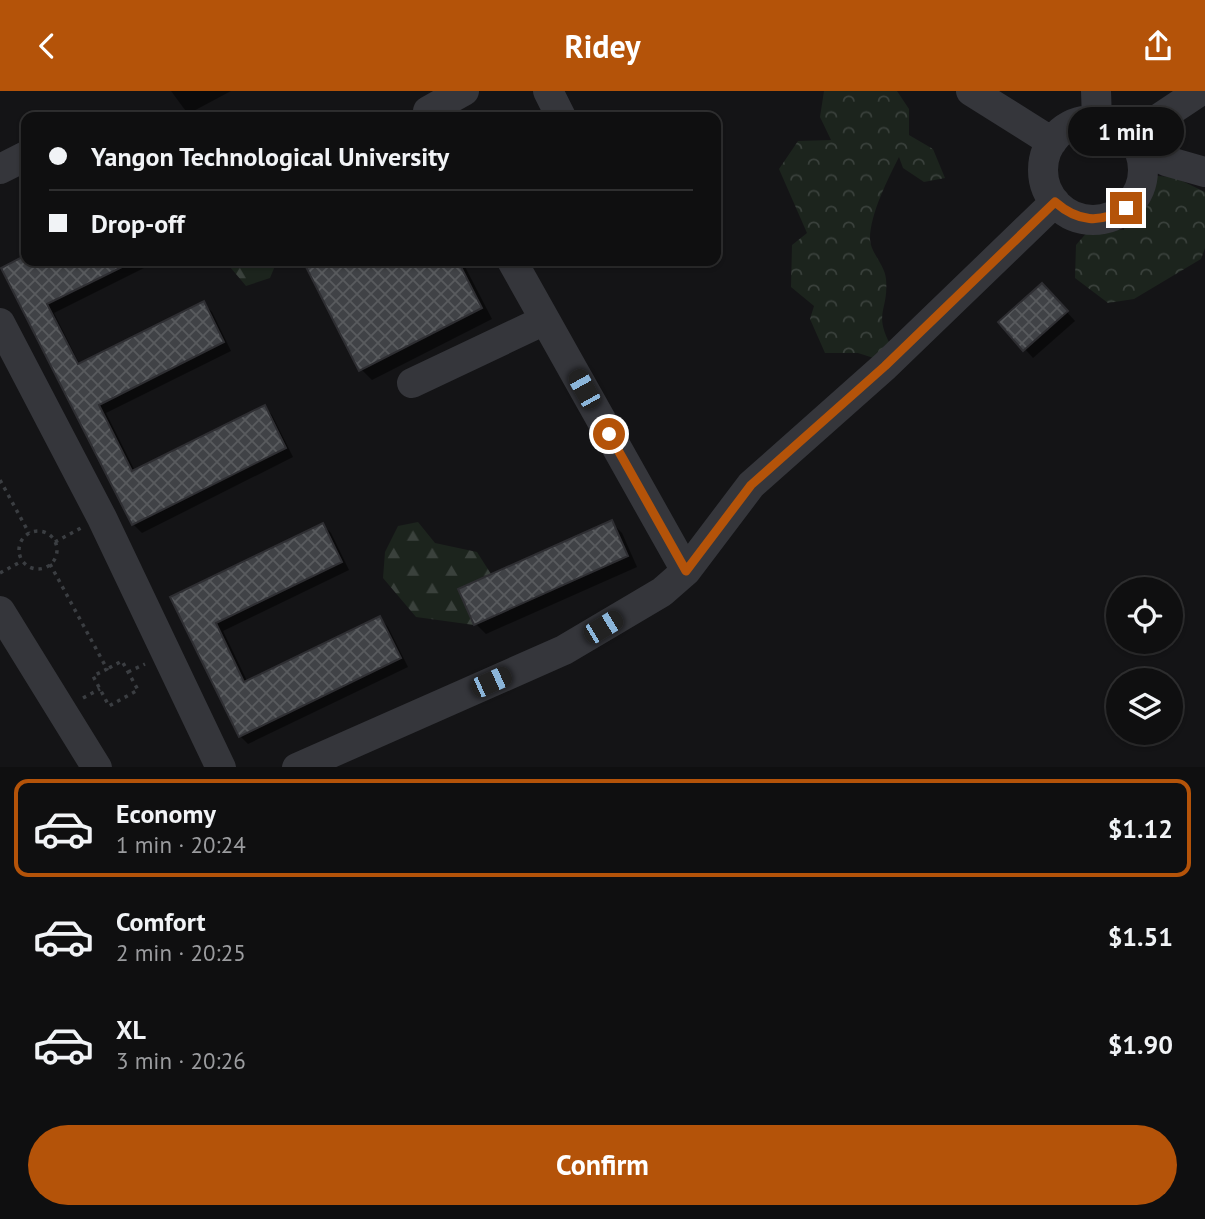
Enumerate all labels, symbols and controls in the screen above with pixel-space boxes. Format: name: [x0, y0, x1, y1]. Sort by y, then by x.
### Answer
text: Ridey: [564, 25, 641, 67]
icon: back: [28, 27, 66, 65]
icon: share: [1139, 27, 1177, 65]
callout: 1 min: [1068, 107, 1184, 155]
text: 1 min: [1098, 117, 1154, 146]
text: Yangon Technological University: [91, 140, 449, 173]
route end: [1110, 192, 1142, 224]
text: Drop-off: [91, 207, 185, 240]
car: [565, 366, 604, 412]
route start: [593, 418, 625, 450]
map controls: [1106, 577, 1183, 745]
button: locate: [1106, 577, 1183, 654]
car: [580, 607, 627, 647]
car: [468, 664, 515, 700]
button: layers: [1106, 668, 1183, 745]
icon: car: [32, 797, 95, 860]
text: Economy: [116, 797, 216, 830]
text: $1.12: [1108, 812, 1173, 845]
text: 1 min · 20:24: [116, 830, 246, 859]
icon: car: [32, 905, 95, 968]
text: Comfort: [116, 905, 206, 938]
text: $1.51: [1108, 920, 1173, 953]
text: 2 min · 20:25: [116, 938, 246, 967]
icon: car: [32, 1013, 95, 1076]
text: XL: [116, 1013, 146, 1046]
text: $1.90: [1108, 1028, 1173, 1061]
text: 3 min · 20:26: [116, 1046, 246, 1075]
button: Confirm: [28, 1125, 1177, 1205]

